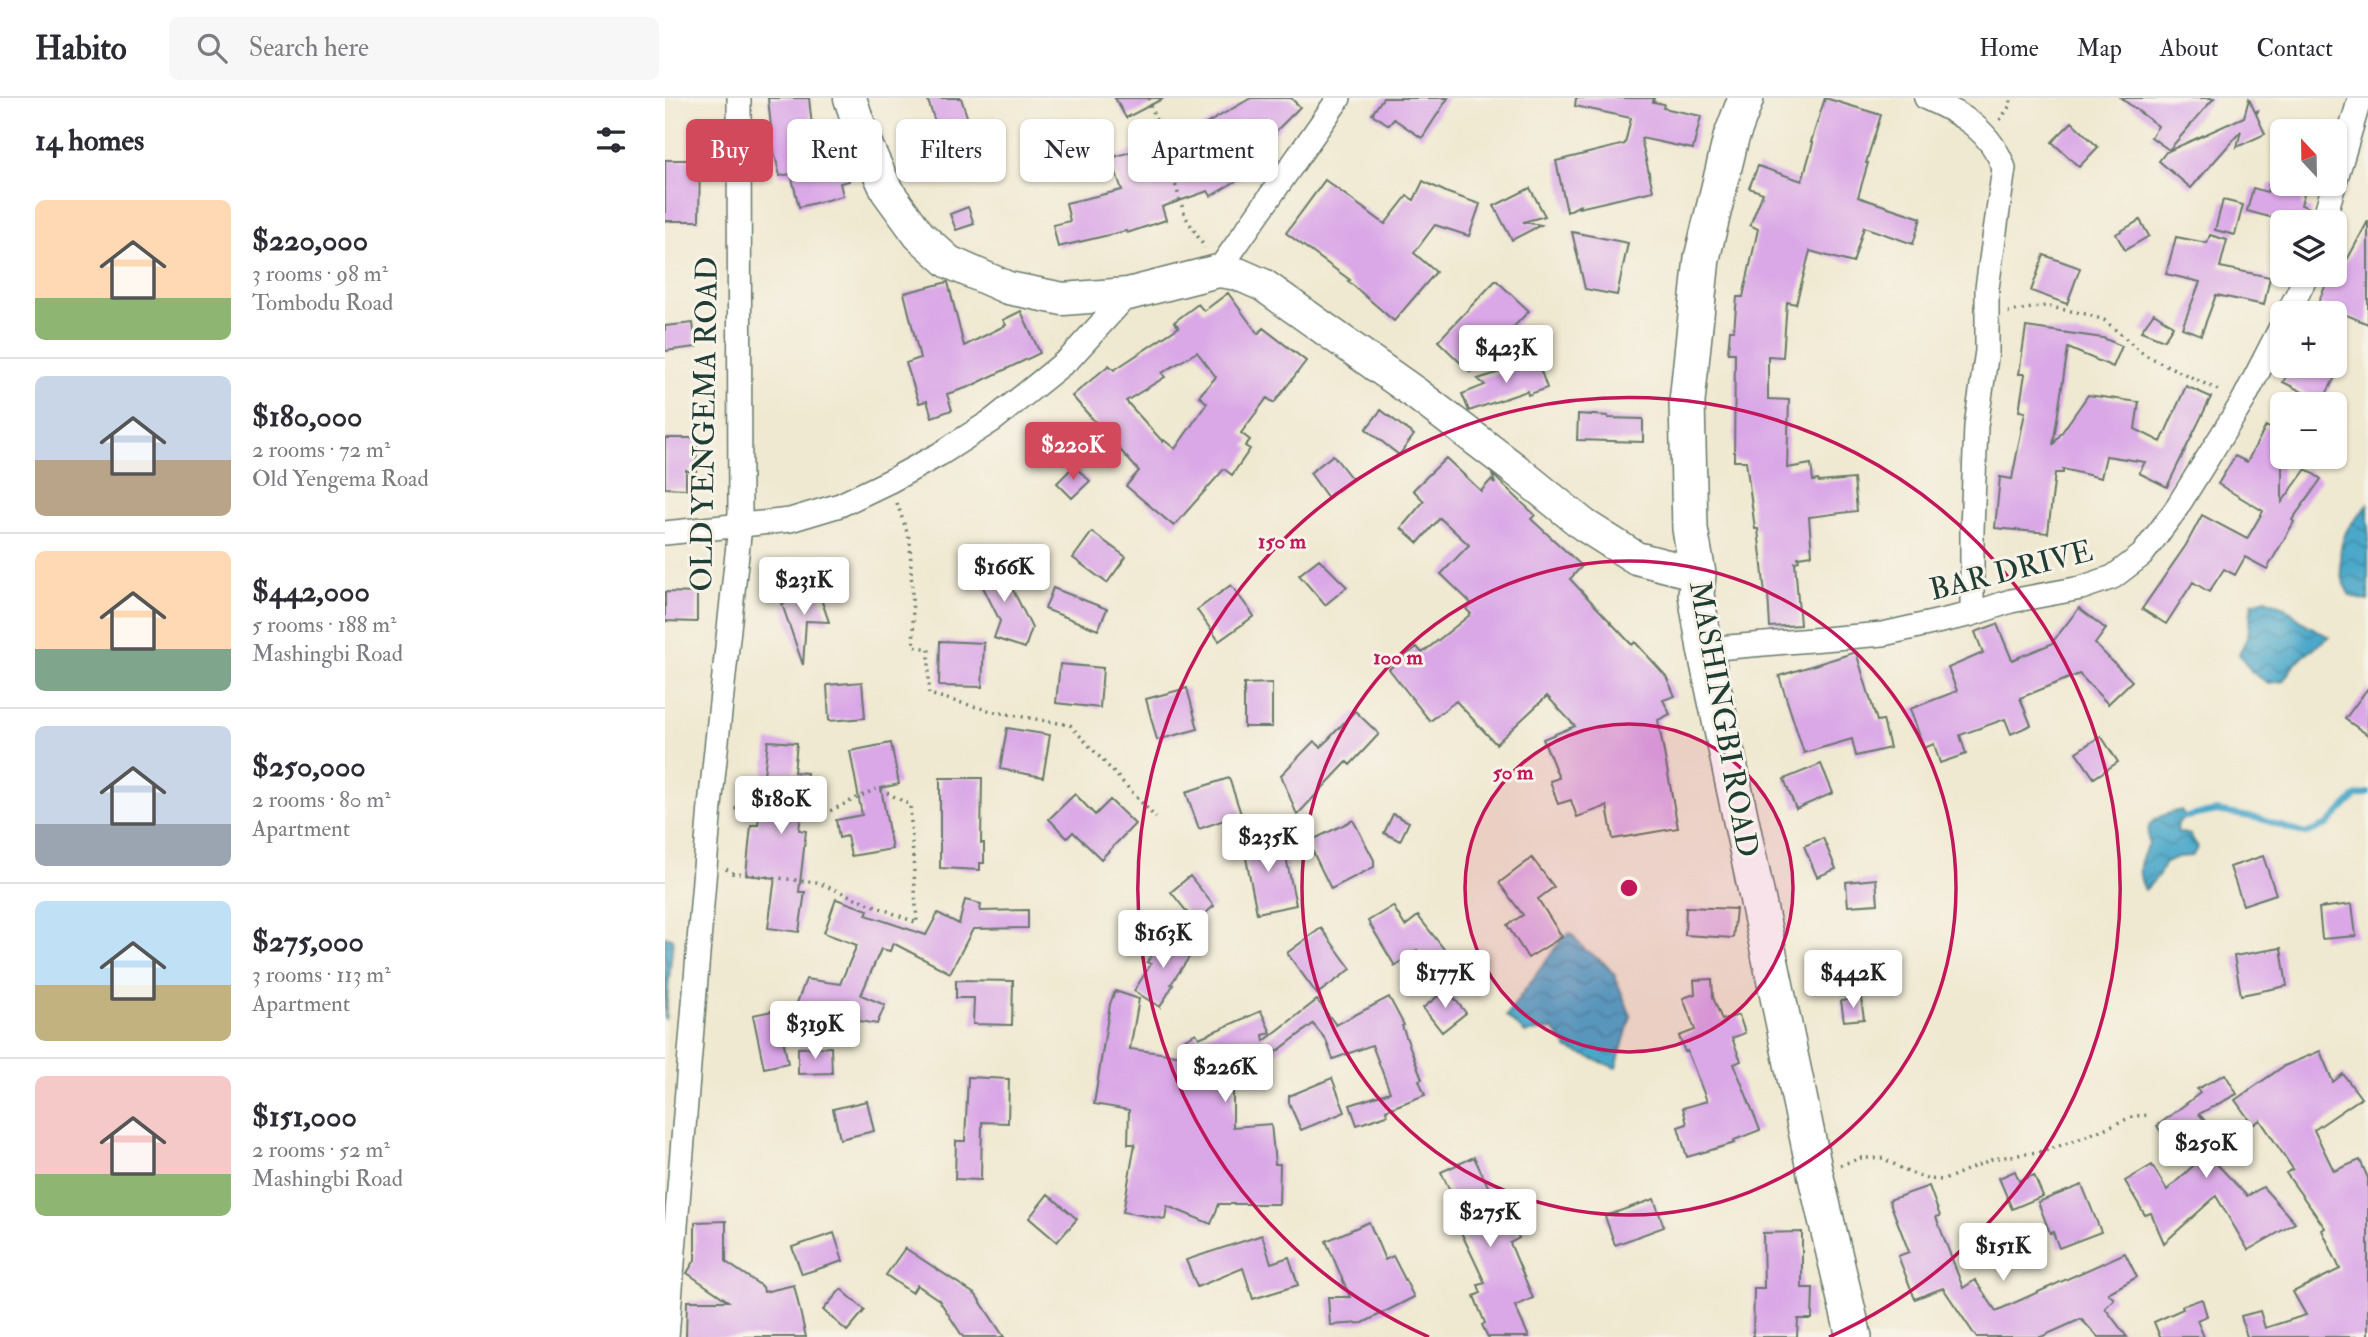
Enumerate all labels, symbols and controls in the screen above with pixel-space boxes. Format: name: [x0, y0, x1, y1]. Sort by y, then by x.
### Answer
search box: [169, 17, 659, 80]
text: Habito: [35, 28, 127, 69]
icon: search: [193, 29, 231, 67]
text: Search here: [249, 32, 369, 64]
text: Home: [1979, 33, 2039, 64]
text: Map: [2077, 33, 2122, 64]
text: About: [2160, 33, 2219, 64]
text: Contact: [2257, 33, 2333, 64]
chip: Buy: [686, 119, 773, 182]
chip: Rent: [787, 119, 882, 182]
chip: Filters: [896, 119, 1006, 182]
chip: New: [1020, 119, 1114, 182]
chip: Apartment: [1128, 119, 1278, 182]
north arrow: [2270, 119, 2347, 196]
map controls: [2270, 119, 2347, 469]
icon: filters: [592, 121, 630, 159]
text: 14 homes: [35, 122, 144, 159]
button: layers: [2270, 210, 2347, 287]
text: $220,000: [252, 222, 368, 259]
icon: home: [91, 228, 175, 312]
street label: OLD YENGEMA ROAD: [683, 256, 726, 592]
text: 3 rooms · 98 m²: [252, 259, 388, 288]
text: Tombodu Road: [252, 288, 393, 317]
button: +: [2270, 301, 2347, 378]
pin: $423K: [1457, 326, 1555, 385]
text: $423K: [1475, 333, 1537, 362]
button: −: [2270, 392, 2347, 469]
text: $180,000: [252, 398, 362, 435]
icon: home: [91, 404, 175, 488]
pin: $220K: [1024, 422, 1122, 482]
text: $220K: [1041, 430, 1105, 459]
text: 2 rooms · 72 m²: [252, 435, 390, 464]
text: Old Yengema Road: [252, 464, 429, 493]
text: 150 m: [1258, 528, 1307, 555]
street label: BAR DRIVE: [1926, 532, 2097, 609]
pin: $166K: [955, 545, 1053, 604]
text: $166K: [974, 552, 1034, 581]
pin: $231K: [755, 558, 853, 617]
text: $231K: [775, 565, 833, 594]
text: $442,000: [252, 573, 370, 610]
street label: MASHINGBI ROAD: [1681, 578, 1766, 860]
icon: home: [91, 579, 175, 663]
text: 5 rooms · 188 m²: [252, 610, 396, 639]
text: Mashingbi Road: [252, 639, 403, 668]
text: 100 m: [1373, 644, 1424, 671]
text: $250,000: [252, 748, 366, 785]
icon: home: [91, 754, 175, 838]
text: 50 m: [1493, 759, 1534, 786]
pin: $180K: [732, 776, 830, 836]
text: $180K: [751, 784, 811, 813]
text: 2 rooms · 80 m²: [252, 785, 391, 814]
text: Apartment: [252, 814, 350, 843]
pin: $235K: [1219, 814, 1317, 874]
text: $235K: [1238, 822, 1298, 851]
centre of rings: [1617, 876, 1641, 900]
pin: $163K: [1114, 910, 1212, 970]
text: $163K: [1134, 918, 1192, 947]
text: $275,000: [252, 923, 364, 960]
icon: home: [91, 929, 175, 1013]
pin: $177K: [1396, 950, 1494, 1010]
pin: $442K: [1804, 950, 1902, 1010]
text: $177K: [1416, 958, 1474, 987]
text: $442K: [1820, 958, 1886, 987]
text: 3 rooms · 113 m²: [252, 960, 391, 989]
text: Apartment: [252, 989, 350, 1018]
pin: $319K: [766, 1002, 864, 1061]
text: $319K: [786, 1009, 844, 1038]
pin: $226K: [1176, 1044, 1274, 1104]
text: $226K: [1193, 1052, 1257, 1081]
text: $151,000: [252, 1098, 357, 1135]
icon: home: [91, 1104, 175, 1188]
pin: $250K: [2157, 1121, 2255, 1180]
text: $250K: [2175, 1128, 2237, 1157]
text: 2 rooms · 52 m²: [252, 1135, 390, 1164]
text: Mashingbi Road: [252, 1164, 403, 1193]
pin: $275K: [1441, 1190, 1539, 1249]
text: $275K: [1459, 1197, 1521, 1226]
pin: $151K: [1954, 1224, 2052, 1283]
text: $151K: [1975, 1231, 2031, 1260]

